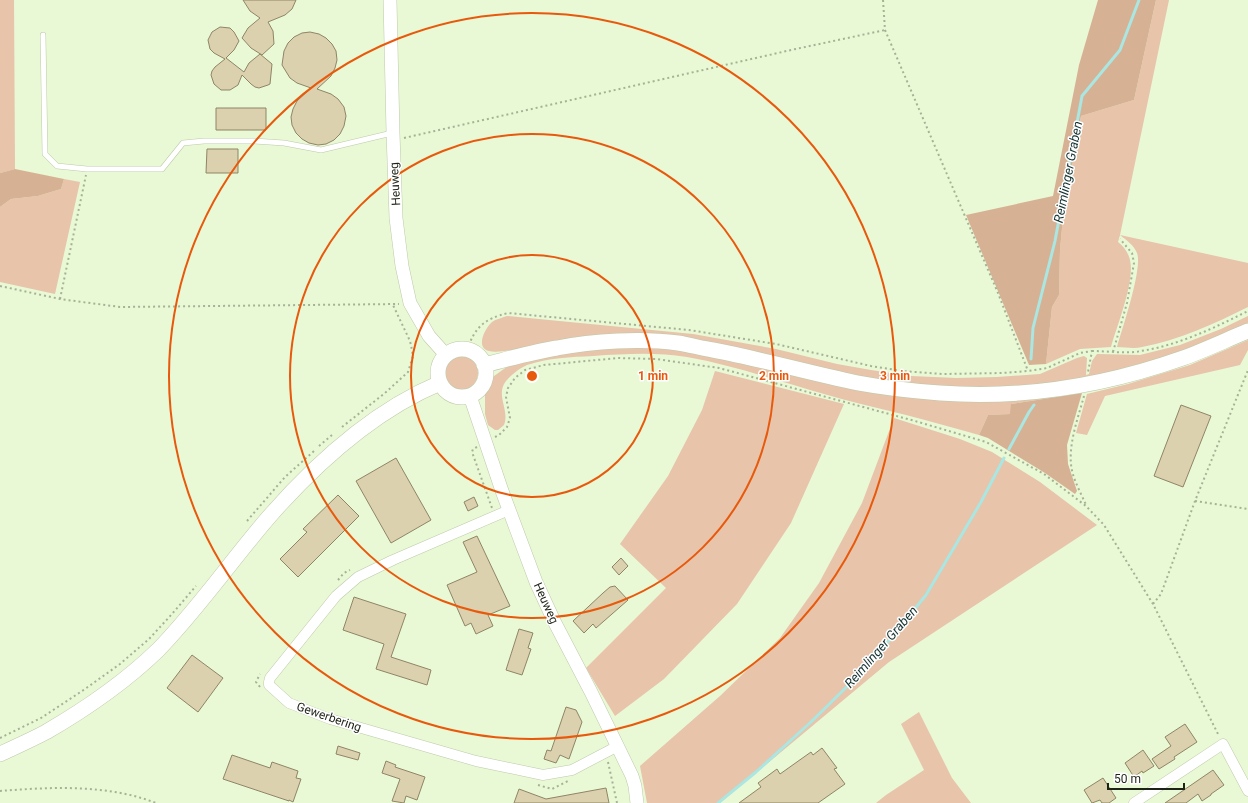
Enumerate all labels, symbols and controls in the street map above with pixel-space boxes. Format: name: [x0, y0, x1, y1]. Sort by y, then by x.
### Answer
water label: Reimlinger Graben: [1051, 120, 1085, 224]
street label: Heuweg: [387, 162, 403, 206]
centre of rings: [525, 369, 539, 383]
text: 1 min: [638, 369, 668, 383]
text: 2 min: [759, 369, 789, 383]
text: 3 min: [880, 369, 910, 383]
street label: Heuweg: [531, 580, 561, 626]
water label: Reimlinger Graben: [842, 603, 921, 691]
street label: Gewerbering: [295, 699, 363, 735]
scale bar: [1108, 765, 1184, 791]
text: 50 m: [1114, 772, 1141, 786]

